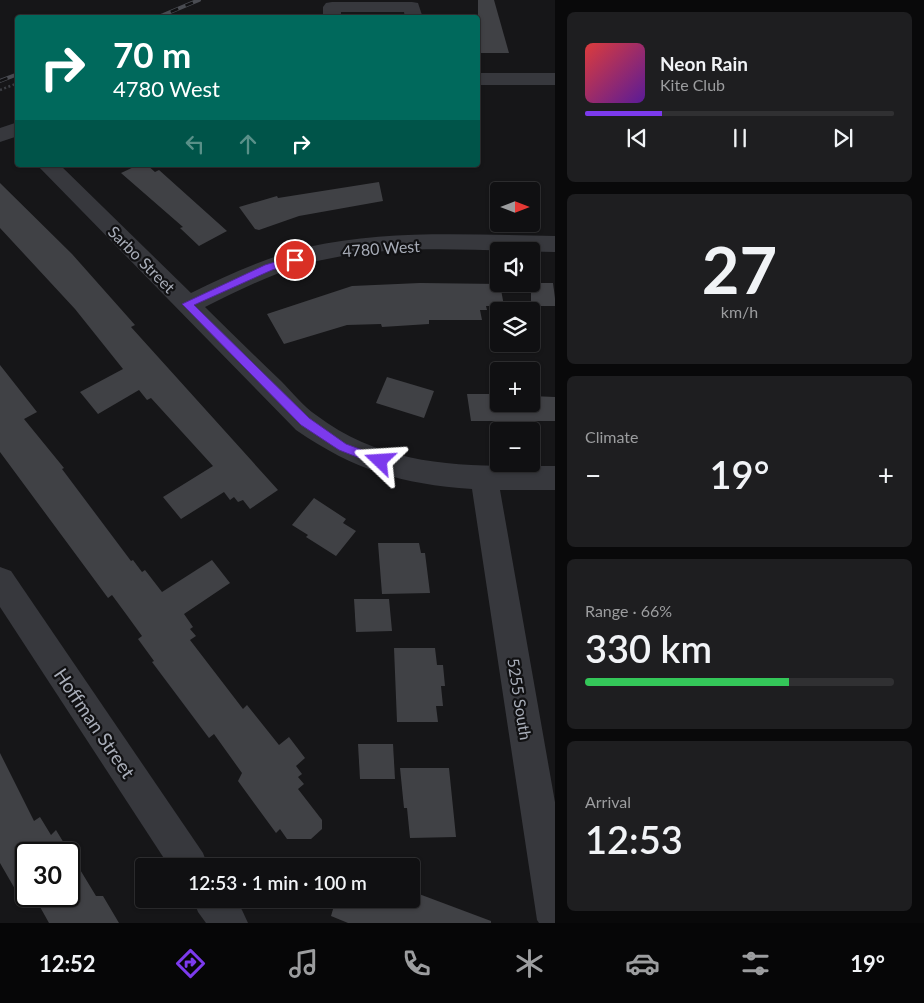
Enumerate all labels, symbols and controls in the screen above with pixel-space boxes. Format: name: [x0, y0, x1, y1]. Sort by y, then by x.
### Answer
text: 70 m: [113, 33, 191, 75]
icon: right: [30, 35, 95, 100]
text: Neon Rain: [660, 52, 748, 75]
text: 4780 West: [113, 75, 220, 102]
text: Kite Club: [660, 75, 725, 94]
icon: previous: [623, 124, 651, 152]
icon: pause: [726, 124, 754, 152]
icon: next: [829, 124, 857, 152]
icon: left: [181, 130, 209, 158]
icon: ahead: [234, 130, 262, 158]
icon: right: [287, 130, 315, 158]
north arrow: [490, 182, 540, 232]
map controls: [490, 182, 540, 472]
street label: Sarbo Street: [105, 222, 180, 297]
text: 27: [702, 230, 777, 308]
street label: 4780 West: [342, 236, 421, 260]
pin: [274, 239, 316, 281]
button: sound: [490, 242, 540, 292]
icon: arrive: [281, 246, 309, 274]
button: layers: [490, 302, 540, 352]
text: km/h: [721, 302, 758, 321]
button: +: [490, 362, 540, 412]
button: −: [490, 422, 540, 472]
text: Climate: [585, 427, 638, 446]
position arrow: [353, 434, 405, 486]
text: 19°: [710, 451, 769, 497]
text: −: [585, 458, 601, 492]
text: +: [878, 458, 894, 492]
text: Range · 66%: [585, 601, 672, 620]
text: 330 km: [585, 625, 712, 671]
street label: 5255 South: [504, 657, 536, 741]
street label: Hoffman Street: [50, 664, 140, 783]
text: Arrival: [585, 792, 631, 811]
text: 12:53: [585, 816, 683, 862]
speed limit sign: 30: [15, 842, 80, 907]
text: 12:53 · 1 min · 100 m: [188, 871, 367, 894]
icon: directions: [173, 946, 208, 981]
icon: music: [286, 946, 321, 981]
icon: phone: [399, 946, 434, 981]
icon: climate: [512, 946, 547, 981]
icon: car: [625, 946, 660, 981]
icon: filters: [738, 946, 773, 981]
text: 12:52: [39, 950, 96, 977]
text: 19°: [850, 950, 885, 977]

